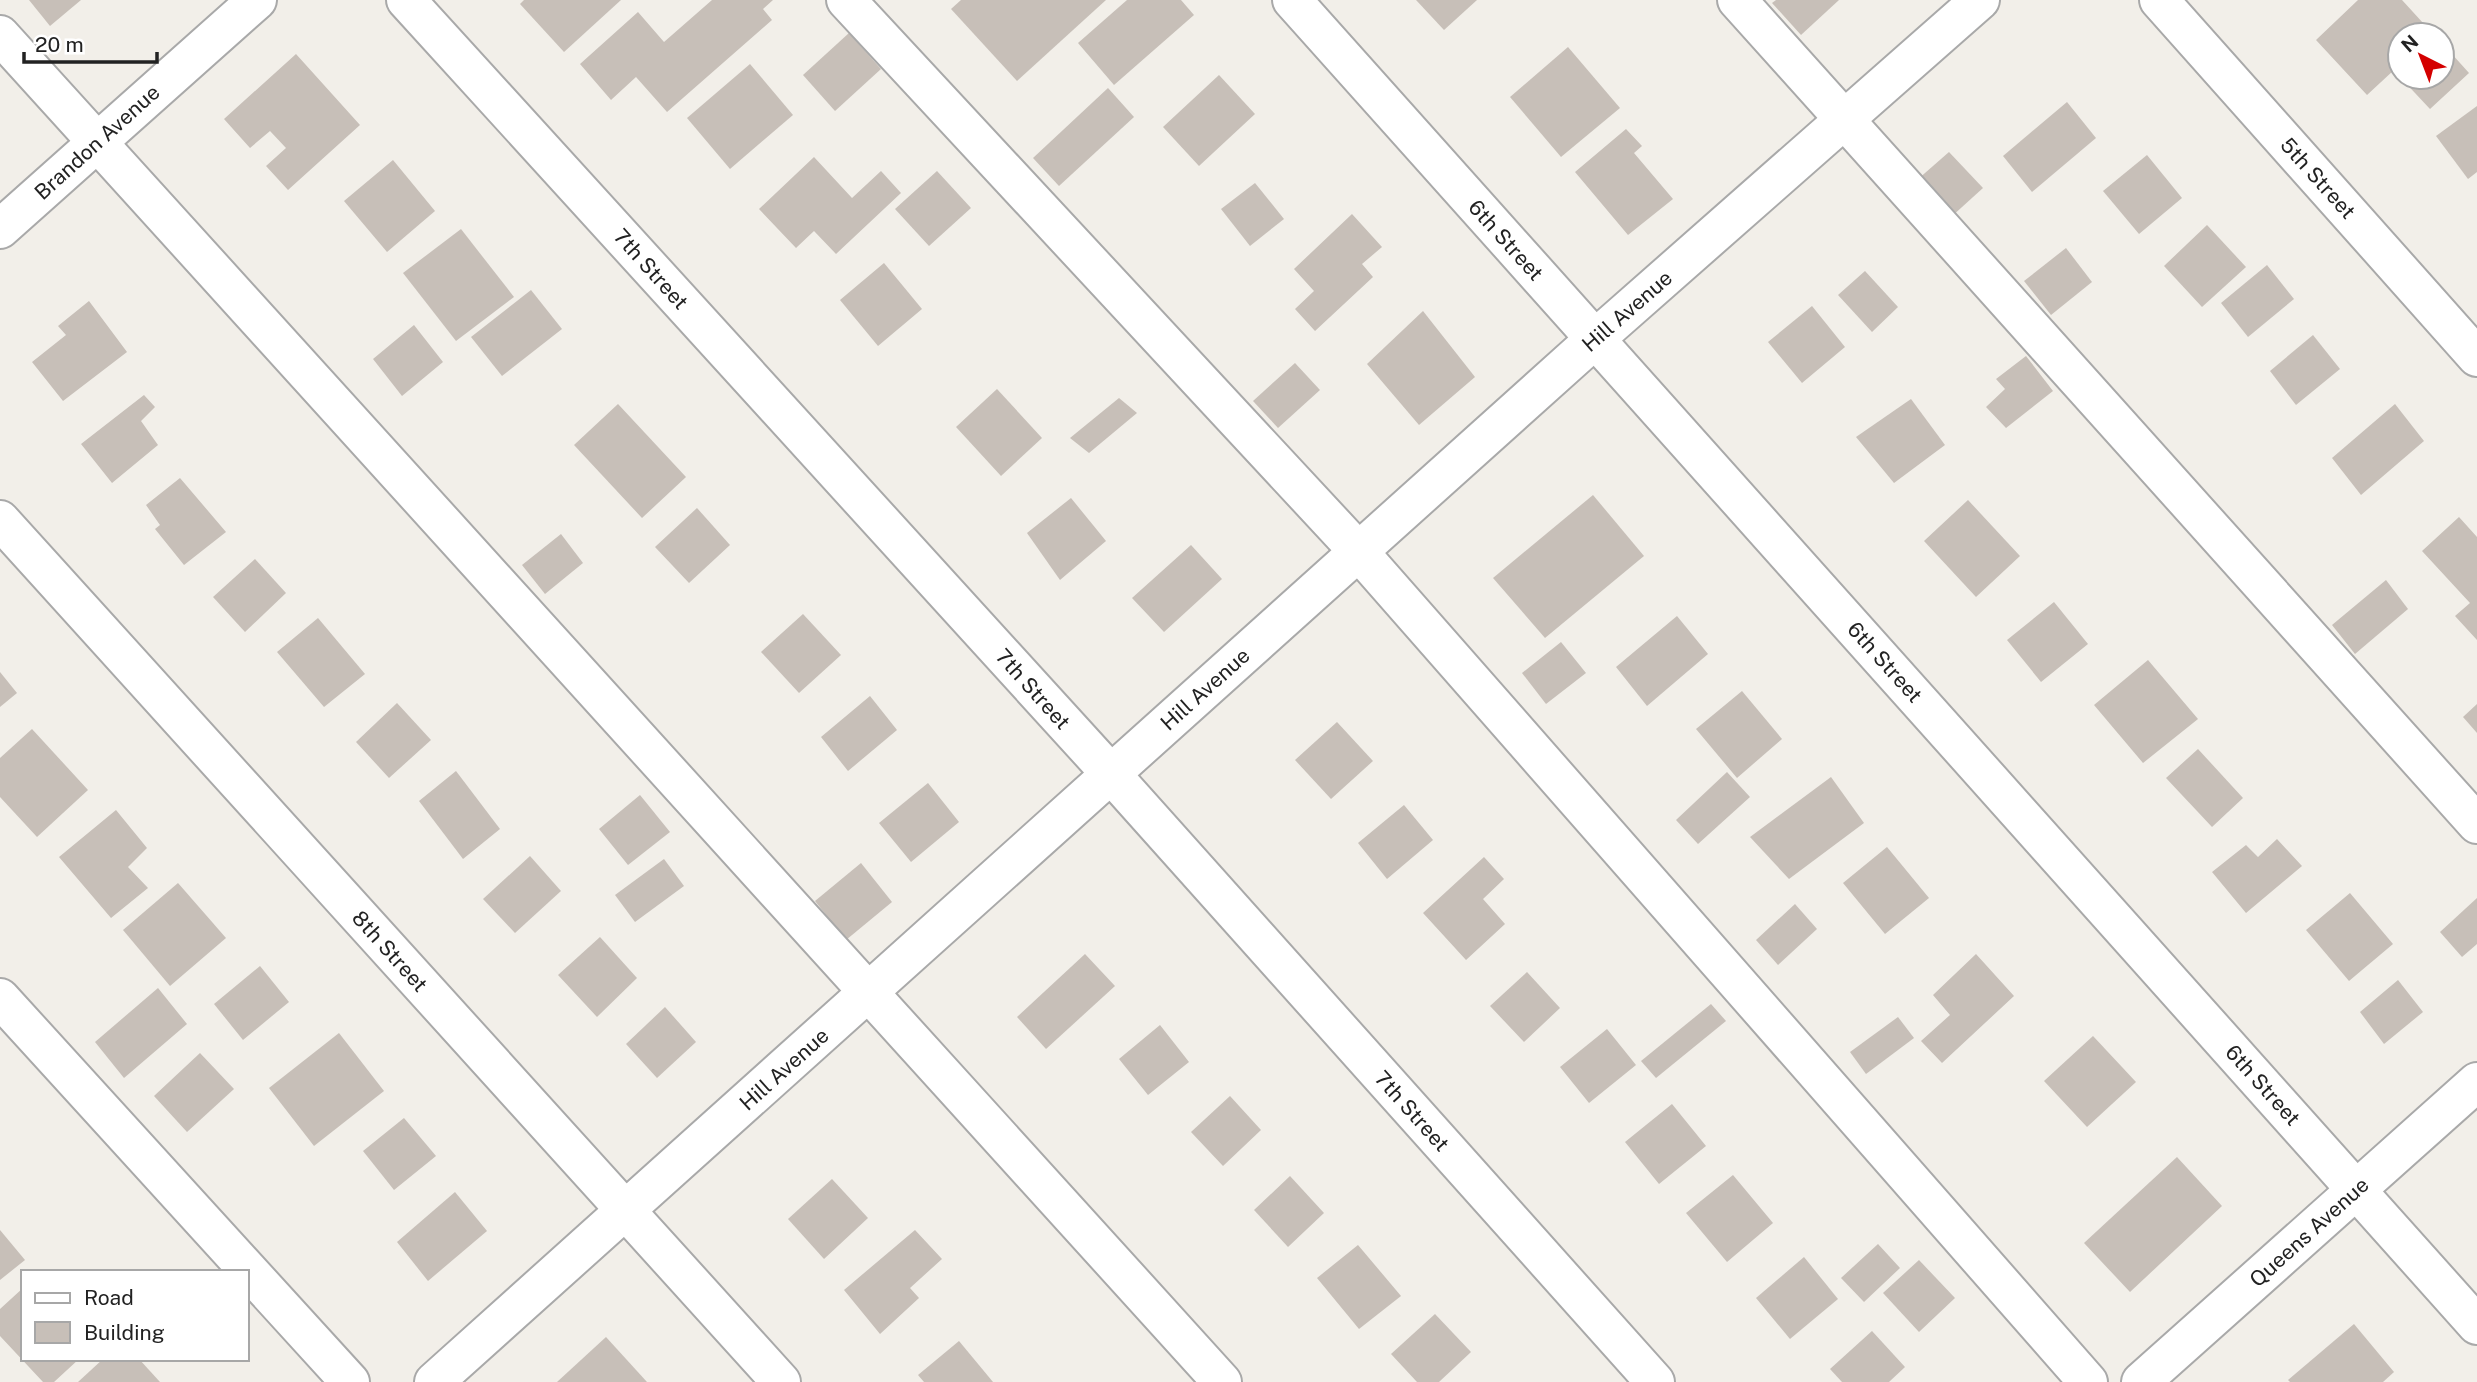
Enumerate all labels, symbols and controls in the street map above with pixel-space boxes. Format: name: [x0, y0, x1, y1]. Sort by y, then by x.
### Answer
scale bar: [24, 21, 158, 65]
north arrow: [2386, 21, 2456, 91]
text: N: [2397, 30, 2423, 57]
text: 20 m: [35, 32, 84, 57]
street label: Brandon Avenue: [29, 79, 165, 205]
street label: 5th Street: [2275, 132, 2361, 224]
street label: 6th Street: [1463, 195, 1549, 285]
street label: 7th Street: [608, 224, 694, 314]
street label: Hill Avenue: [1577, 265, 1677, 357]
street label: 6th Street: [1842, 617, 1928, 707]
street label: Hill Avenue: [1155, 643, 1255, 735]
street label: 7th Street: [990, 644, 1076, 734]
street label: 8th Street: [347, 905, 433, 997]
street label: Hill Avenue: [734, 1023, 834, 1115]
street label: 6th Street: [2220, 1040, 2306, 1130]
street label: 7th Street: [1369, 1066, 1455, 1156]
street label: Queens Avenue: [2244, 1172, 2374, 1292]
legend: [21, 1270, 248, 1361]
text: Road: [84, 1285, 134, 1310]
text: Building: [84, 1320, 165, 1345]

